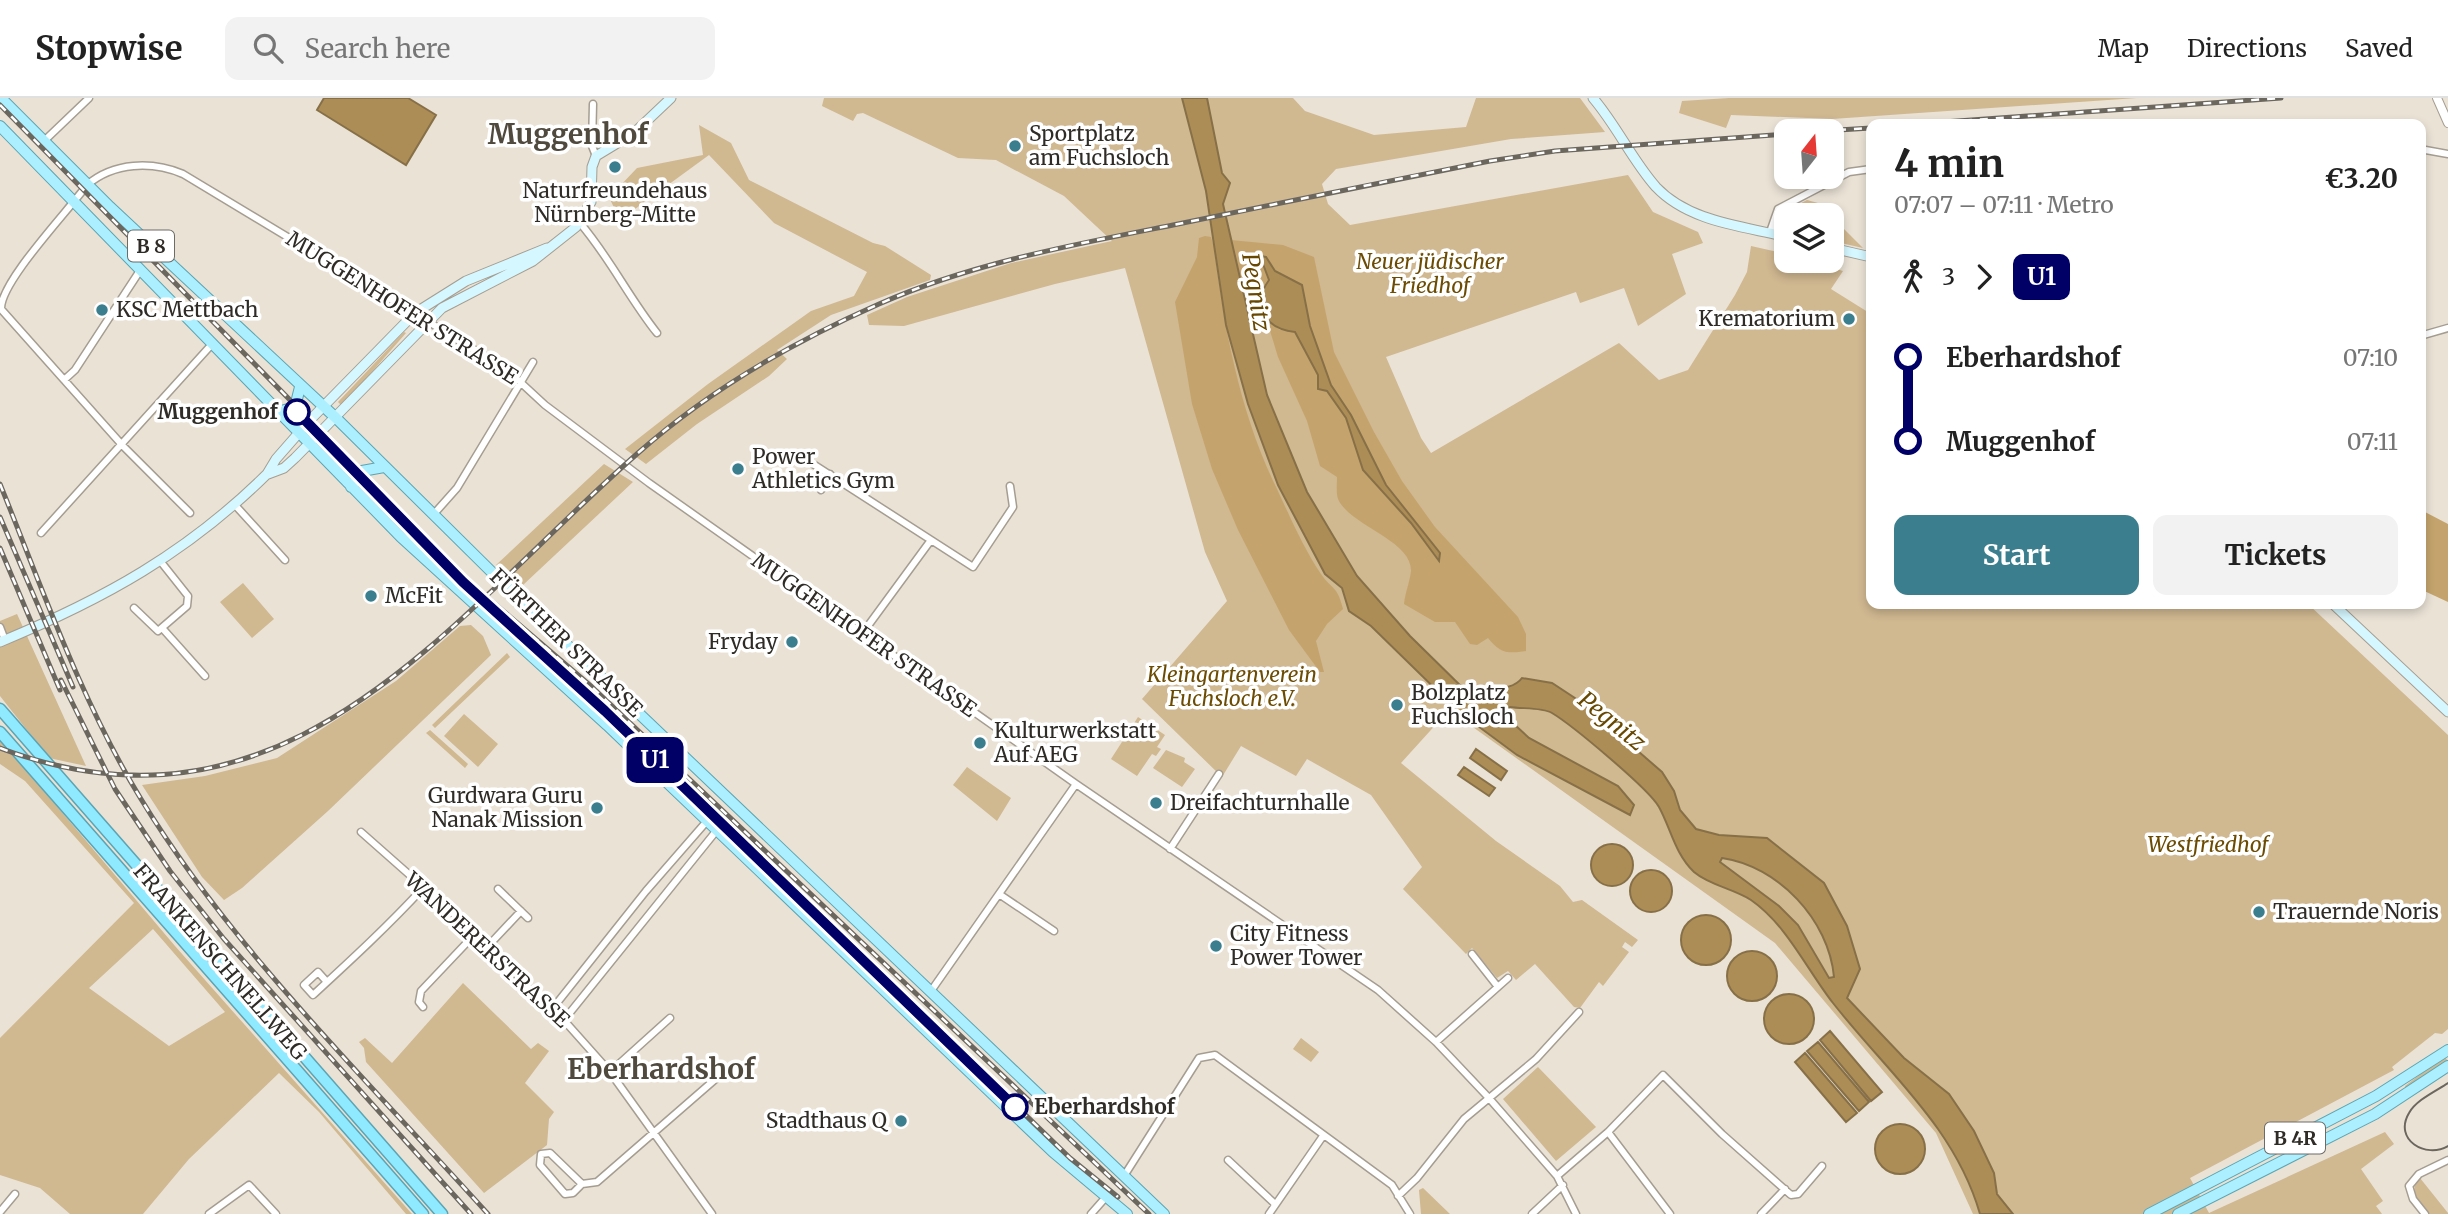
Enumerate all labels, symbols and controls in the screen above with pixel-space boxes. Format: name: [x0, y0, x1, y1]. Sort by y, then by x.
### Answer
search box: [225, 17, 715, 80]
text: Stopwise: [35, 28, 183, 69]
icon: search: [249, 29, 287, 67]
text: Search here: [305, 32, 450, 65]
text: Map: [2098, 33, 2149, 64]
text: Directions: [2187, 33, 2307, 64]
text: Saved: [2345, 33, 2413, 64]
district label: Muggenhof: [488, 116, 650, 152]
north arrow: [1774, 119, 1844, 189]
map controls: [1774, 119, 1844, 273]
place label: Sportplatz am Fuchsloch: [1029, 120, 1169, 171]
marker: Sportplatz am Fuchsloch: [1007, 138, 1023, 154]
text: 4 min: [1894, 140, 2004, 187]
marker: Naturfreundehaus Nürnberg-Mitte: [607, 159, 623, 175]
text: €3.20: [2325, 162, 2398, 195]
place label: Naturfreundehaus Nürnberg-Mitte: [523, 177, 707, 228]
text: 07:07 – 07:11 · Metro: [1894, 190, 2114, 219]
button: layers: [1774, 203, 1844, 273]
street label: MUGGENHOFER STRASSE: [281, 225, 524, 391]
road number: B 8: [128, 230, 174, 262]
park label: Neuer jüdischer Friedhof: [1356, 248, 1504, 299]
water label: Pegnitz: [1236, 251, 1277, 333]
icon: walk: [1894, 258, 1932, 296]
icon: forward: [1965, 258, 2003, 296]
text: U1: [2027, 261, 2056, 292]
text: 3: [1942, 262, 1955, 291]
place label: KSC Mettbach: [116, 296, 259, 323]
marker: KSC Mettbach: [94, 302, 110, 318]
place label: Krematorium: [1698, 305, 1835, 332]
marker: Krematorium: [1841, 311, 1857, 327]
text: Eberhardshof: [1946, 341, 2121, 374]
text: 07:10: [2343, 343, 2398, 372]
place label: Muggenhof: [158, 398, 280, 425]
marker: Muggenhof: [284, 399, 310, 425]
text: Muggenhof: [1946, 425, 2095, 458]
text: 07:11: [2347, 427, 2398, 456]
place label: Power Athletics Gym: [751, 443, 895, 494]
marker: Power Athletics Gym: [730, 461, 746, 477]
button: Start: [1894, 515, 2139, 595]
button: Tickets: [2153, 515, 2398, 595]
street label: MUGGENHOFER STRASSE: [747, 546, 983, 723]
street label: FÜRTHER STRASSE: [484, 563, 649, 723]
place label: McFit: [385, 582, 443, 609]
marker: McFit: [363, 588, 379, 604]
place label: Fryday: [708, 628, 779, 655]
marker: Fryday: [784, 634, 800, 650]
park label: Kleingartenverein Fuchsloch e.V.: [1146, 661, 1317, 712]
place label: Bolzplatz Fuchsloch: [1411, 679, 1514, 730]
water label: Pegnitz: [1573, 685, 1652, 757]
marker: Bolzplatz Fuchsloch: [1389, 697, 1405, 713]
place label: Kulturwerkstatt Auf AEG: [993, 717, 1156, 768]
marker: Kulturwerkstatt Auf AEG: [972, 735, 988, 751]
line badge: U1: [624, 737, 686, 783]
text: U1: [641, 744, 669, 775]
place label: Gurdwara Guru Nanak Mission: [428, 782, 583, 833]
place label: Dreifachturnhalle: [1170, 789, 1349, 816]
marker: Dreifachturnhalle: [1148, 795, 1164, 811]
marker: Gurdwara Guru Nanak Mission: [589, 800, 605, 816]
park label: Westfriedhof: [2148, 831, 2271, 858]
street label: FRANKENSCHNELLWEG: [128, 858, 313, 1065]
street label: WANDERERSTRASSE: [398, 865, 576, 1034]
place label: Trauernde Noris: [2273, 898, 2439, 925]
marker: Trauernde Noris: [2251, 904, 2267, 920]
place label: City Fitness Power Tower: [1230, 920, 1363, 971]
marker: City Fitness Power Tower: [1208, 938, 1224, 954]
district label: Eberhardshof: [567, 1051, 757, 1087]
place label: Eberhardshof: [1034, 1093, 1177, 1120]
marker: Eberhardshof: [1002, 1094, 1028, 1120]
place label: Stadthaus Q: [766, 1107, 889, 1134]
marker: Stadthaus Q: [893, 1113, 909, 1129]
road number: B 4R: [2265, 1122, 2325, 1154]

